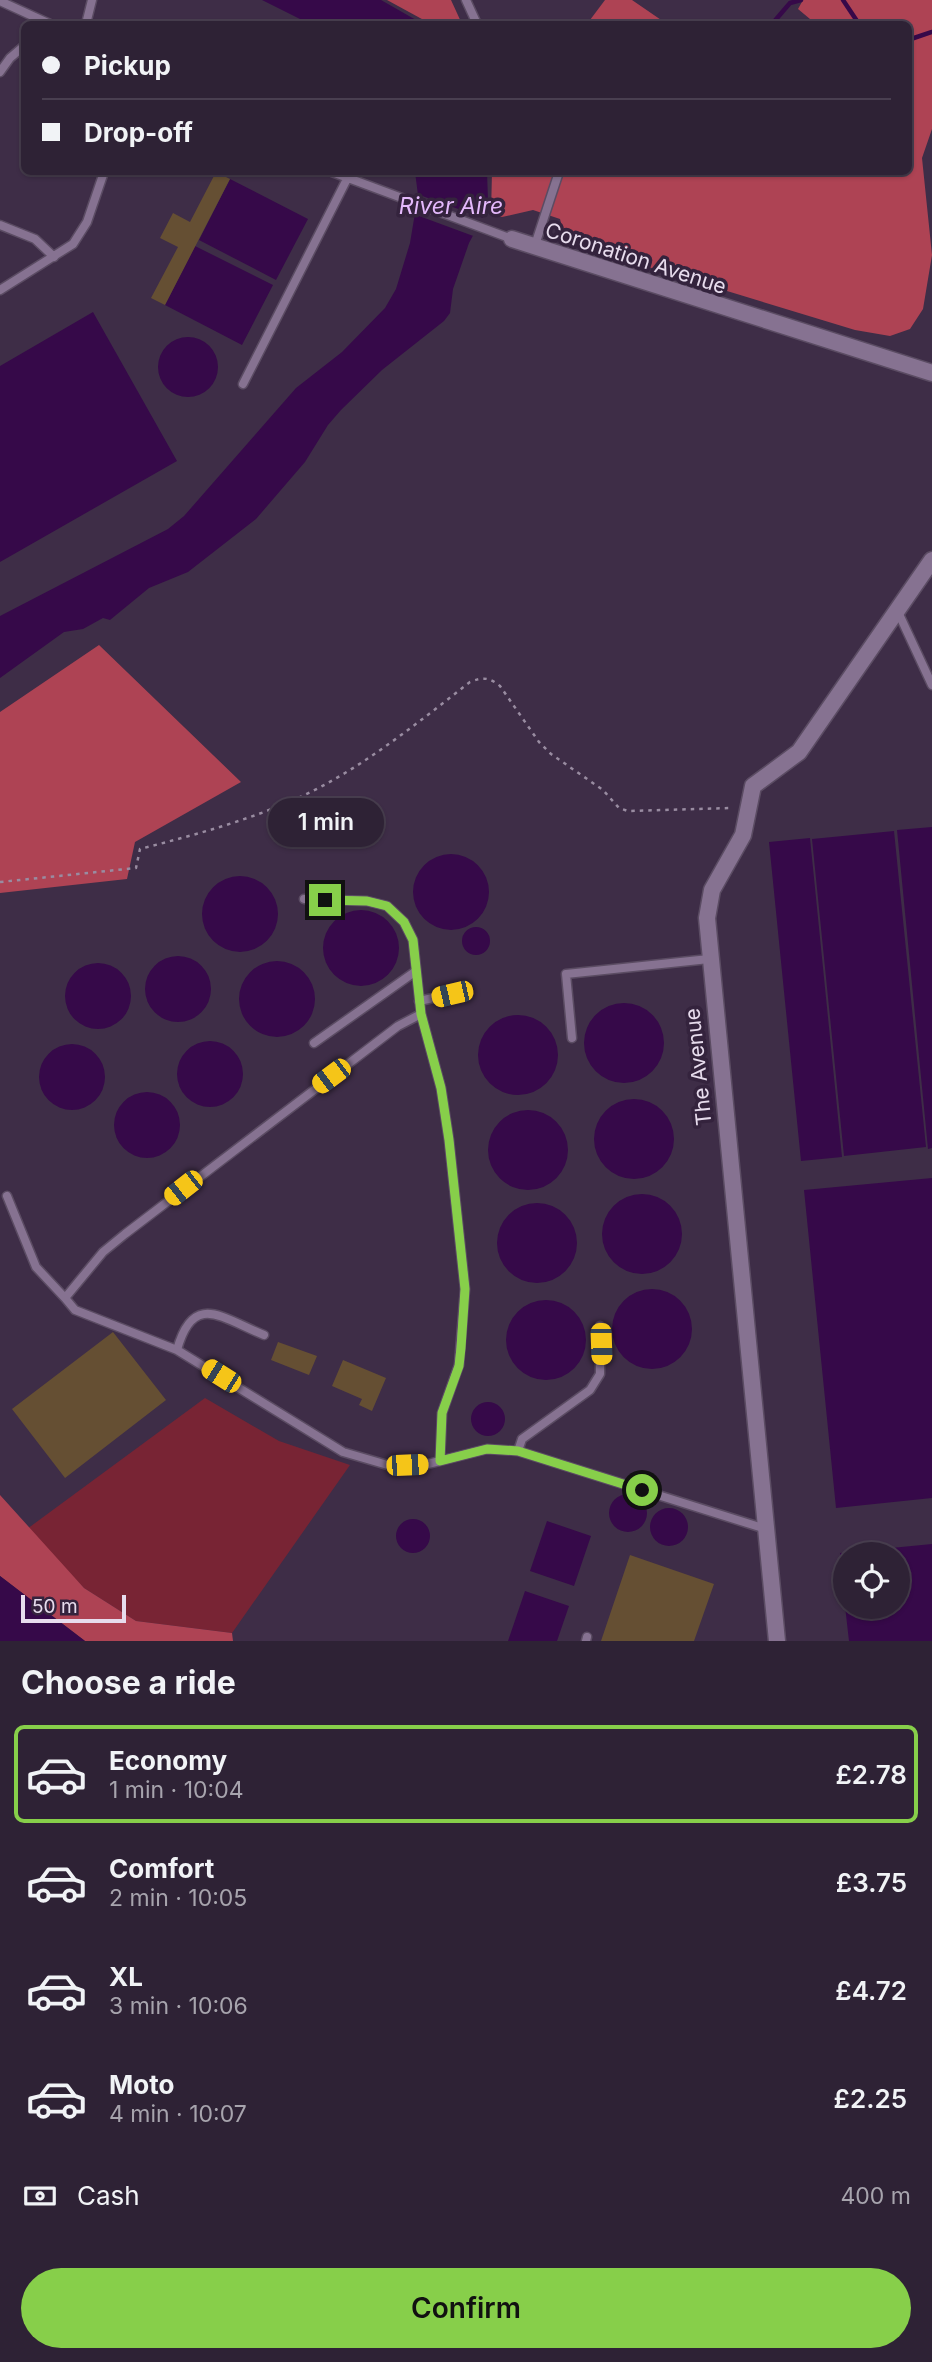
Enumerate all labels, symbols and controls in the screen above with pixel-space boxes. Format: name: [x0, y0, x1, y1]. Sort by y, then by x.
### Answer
text: Pickup: [84, 50, 171, 81]
text: Drop-off: [84, 117, 193, 148]
water label: River Aire: [399, 192, 503, 220]
street label: Coronation Avenue: [542, 217, 730, 299]
callout: 1 min: [267, 799, 383, 848]
text: 1 min: [298, 808, 354, 836]
route end: [309, 884, 341, 916]
car: [430, 979, 475, 1009]
street label: The Avenue: [679, 1007, 717, 1127]
car: [308, 1055, 355, 1097]
car: [160, 1167, 207, 1209]
car: [590, 1323, 613, 1365]
car: [198, 1356, 245, 1396]
car: [386, 1454, 429, 1476]
route start: [626, 1474, 658, 1506]
map controls: [833, 1542, 910, 1619]
button: locate: [833, 1542, 910, 1619]
scale bar: [21, 1592, 126, 1624]
text: 50 m: [32, 1595, 78, 1618]
text: Choose a ride: [21, 1663, 236, 1702]
icon: car: [25, 1743, 88, 1806]
text: Economy: [109, 1745, 227, 1776]
text: £2.78: [835, 1759, 907, 1790]
text: 1 min · 10:04: [109, 1776, 244, 1804]
icon: car: [25, 1851, 88, 1914]
text: Comfort: [109, 1853, 214, 1884]
text: £3.75: [836, 1867, 907, 1898]
text: 2 min · 10:05: [109, 1884, 247, 1912]
icon: car: [25, 1959, 88, 2022]
text: XL: [109, 1961, 143, 1992]
text: £4.72: [835, 1975, 907, 2006]
text: 3 min · 10:06: [109, 1992, 248, 2020]
icon: car: [25, 2067, 88, 2130]
text: Moto: [109, 2069, 174, 2100]
text: £2.25: [834, 2083, 907, 2114]
text: 4 min · 10:07: [109, 2100, 247, 2128]
icon: cash: [21, 2177, 59, 2215]
text: Cash: [77, 2180, 140, 2211]
text: 400 m: [841, 2182, 911, 2210]
button: Confirm: [21, 2268, 911, 2348]

